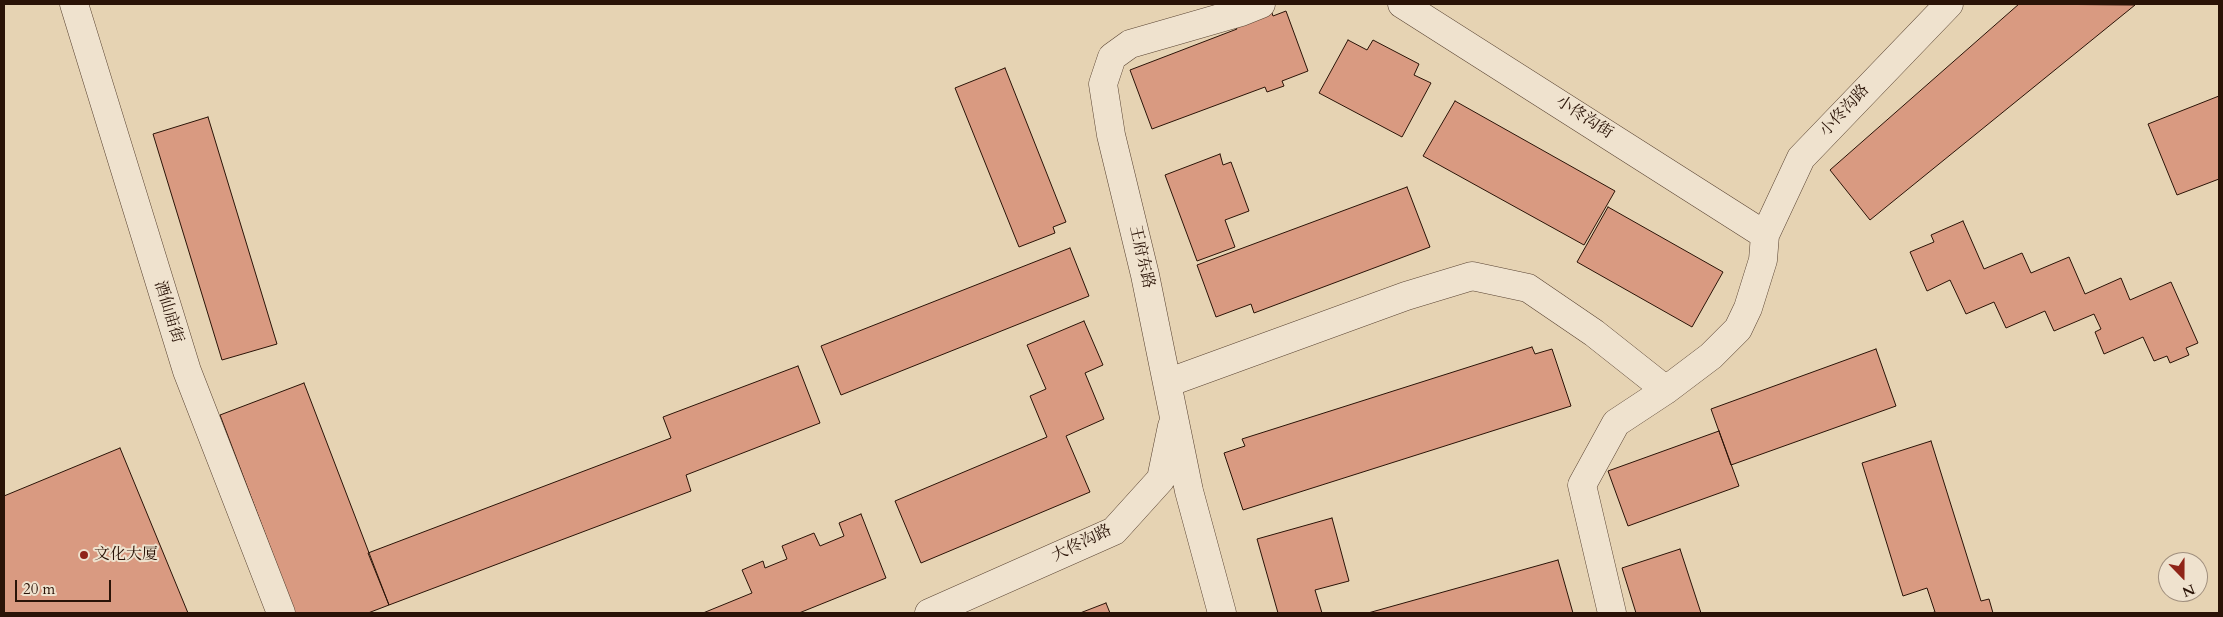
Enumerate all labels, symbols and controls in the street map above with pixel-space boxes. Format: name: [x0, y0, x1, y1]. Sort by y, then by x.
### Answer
street label: 小佟沟路: [1816, 81, 1874, 141]
street label: 小佟沟街: [1552, 93, 1616, 143]
street label: 王府东路: [1124, 224, 1158, 290]
street label: 酒仙庙街: [149, 279, 187, 345]
street label: 大佟沟路: [1049, 521, 1115, 567]
place label: 文化大厦: [94, 545, 158, 565]
marker: 文化大厦: [78, 549, 90, 561]
north arrow: [2158, 552, 2208, 602]
scale bar: [18, 570, 114, 602]
text: 20 m: [23, 579, 55, 599]
text: N: [2179, 579, 2198, 602]

